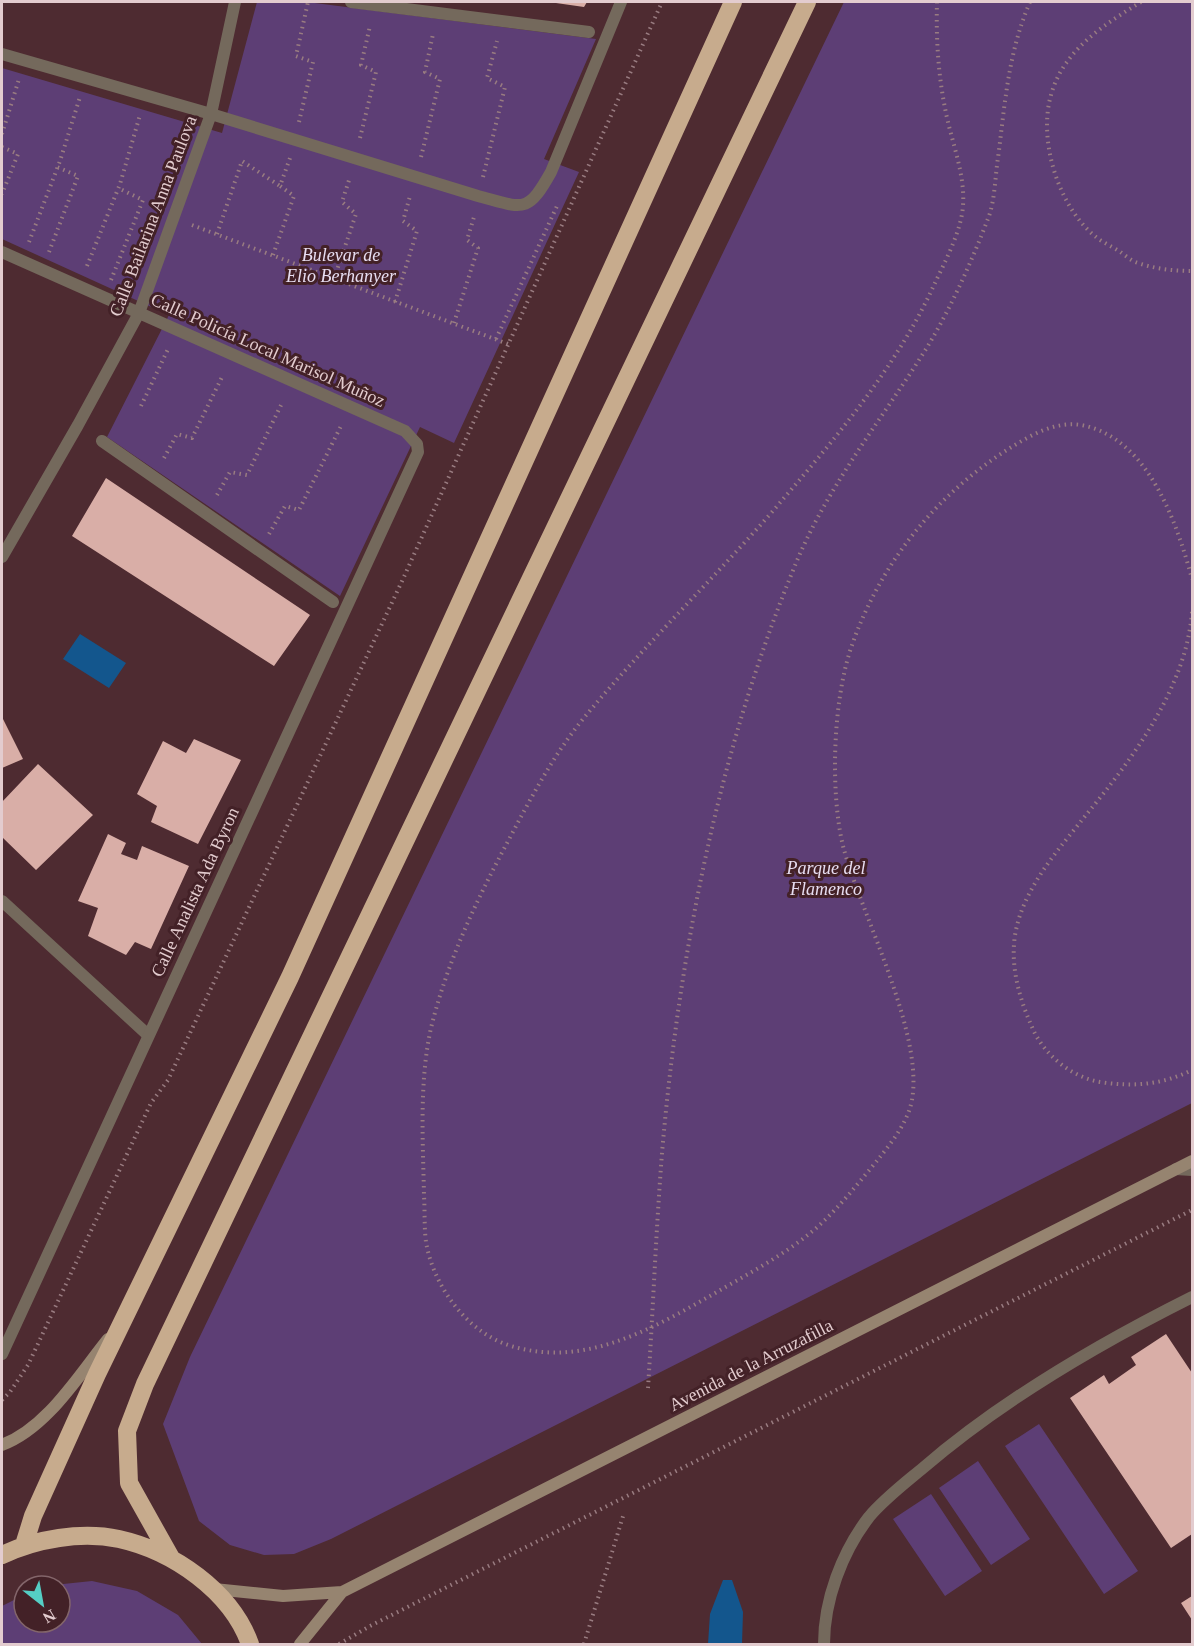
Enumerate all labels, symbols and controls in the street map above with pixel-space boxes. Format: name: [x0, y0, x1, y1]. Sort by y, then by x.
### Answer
street label: Calle Bailarina Anna Paulova: [105, 113, 201, 319]
park label: Bulevar de Elio Berhanyer: [285, 245, 397, 286]
street label: Calle Policía Local Marisol Muñoz: [148, 289, 388, 411]
street label: Calle Analista Ada Byron: [147, 804, 243, 980]
park label: Parque del Flamenco: [786, 858, 865, 899]
street label: Avenida de la Arruzafilla: [666, 1315, 836, 1415]
north arrow: [12, 1574, 72, 1634]
text: N: [40, 1606, 59, 1627]

